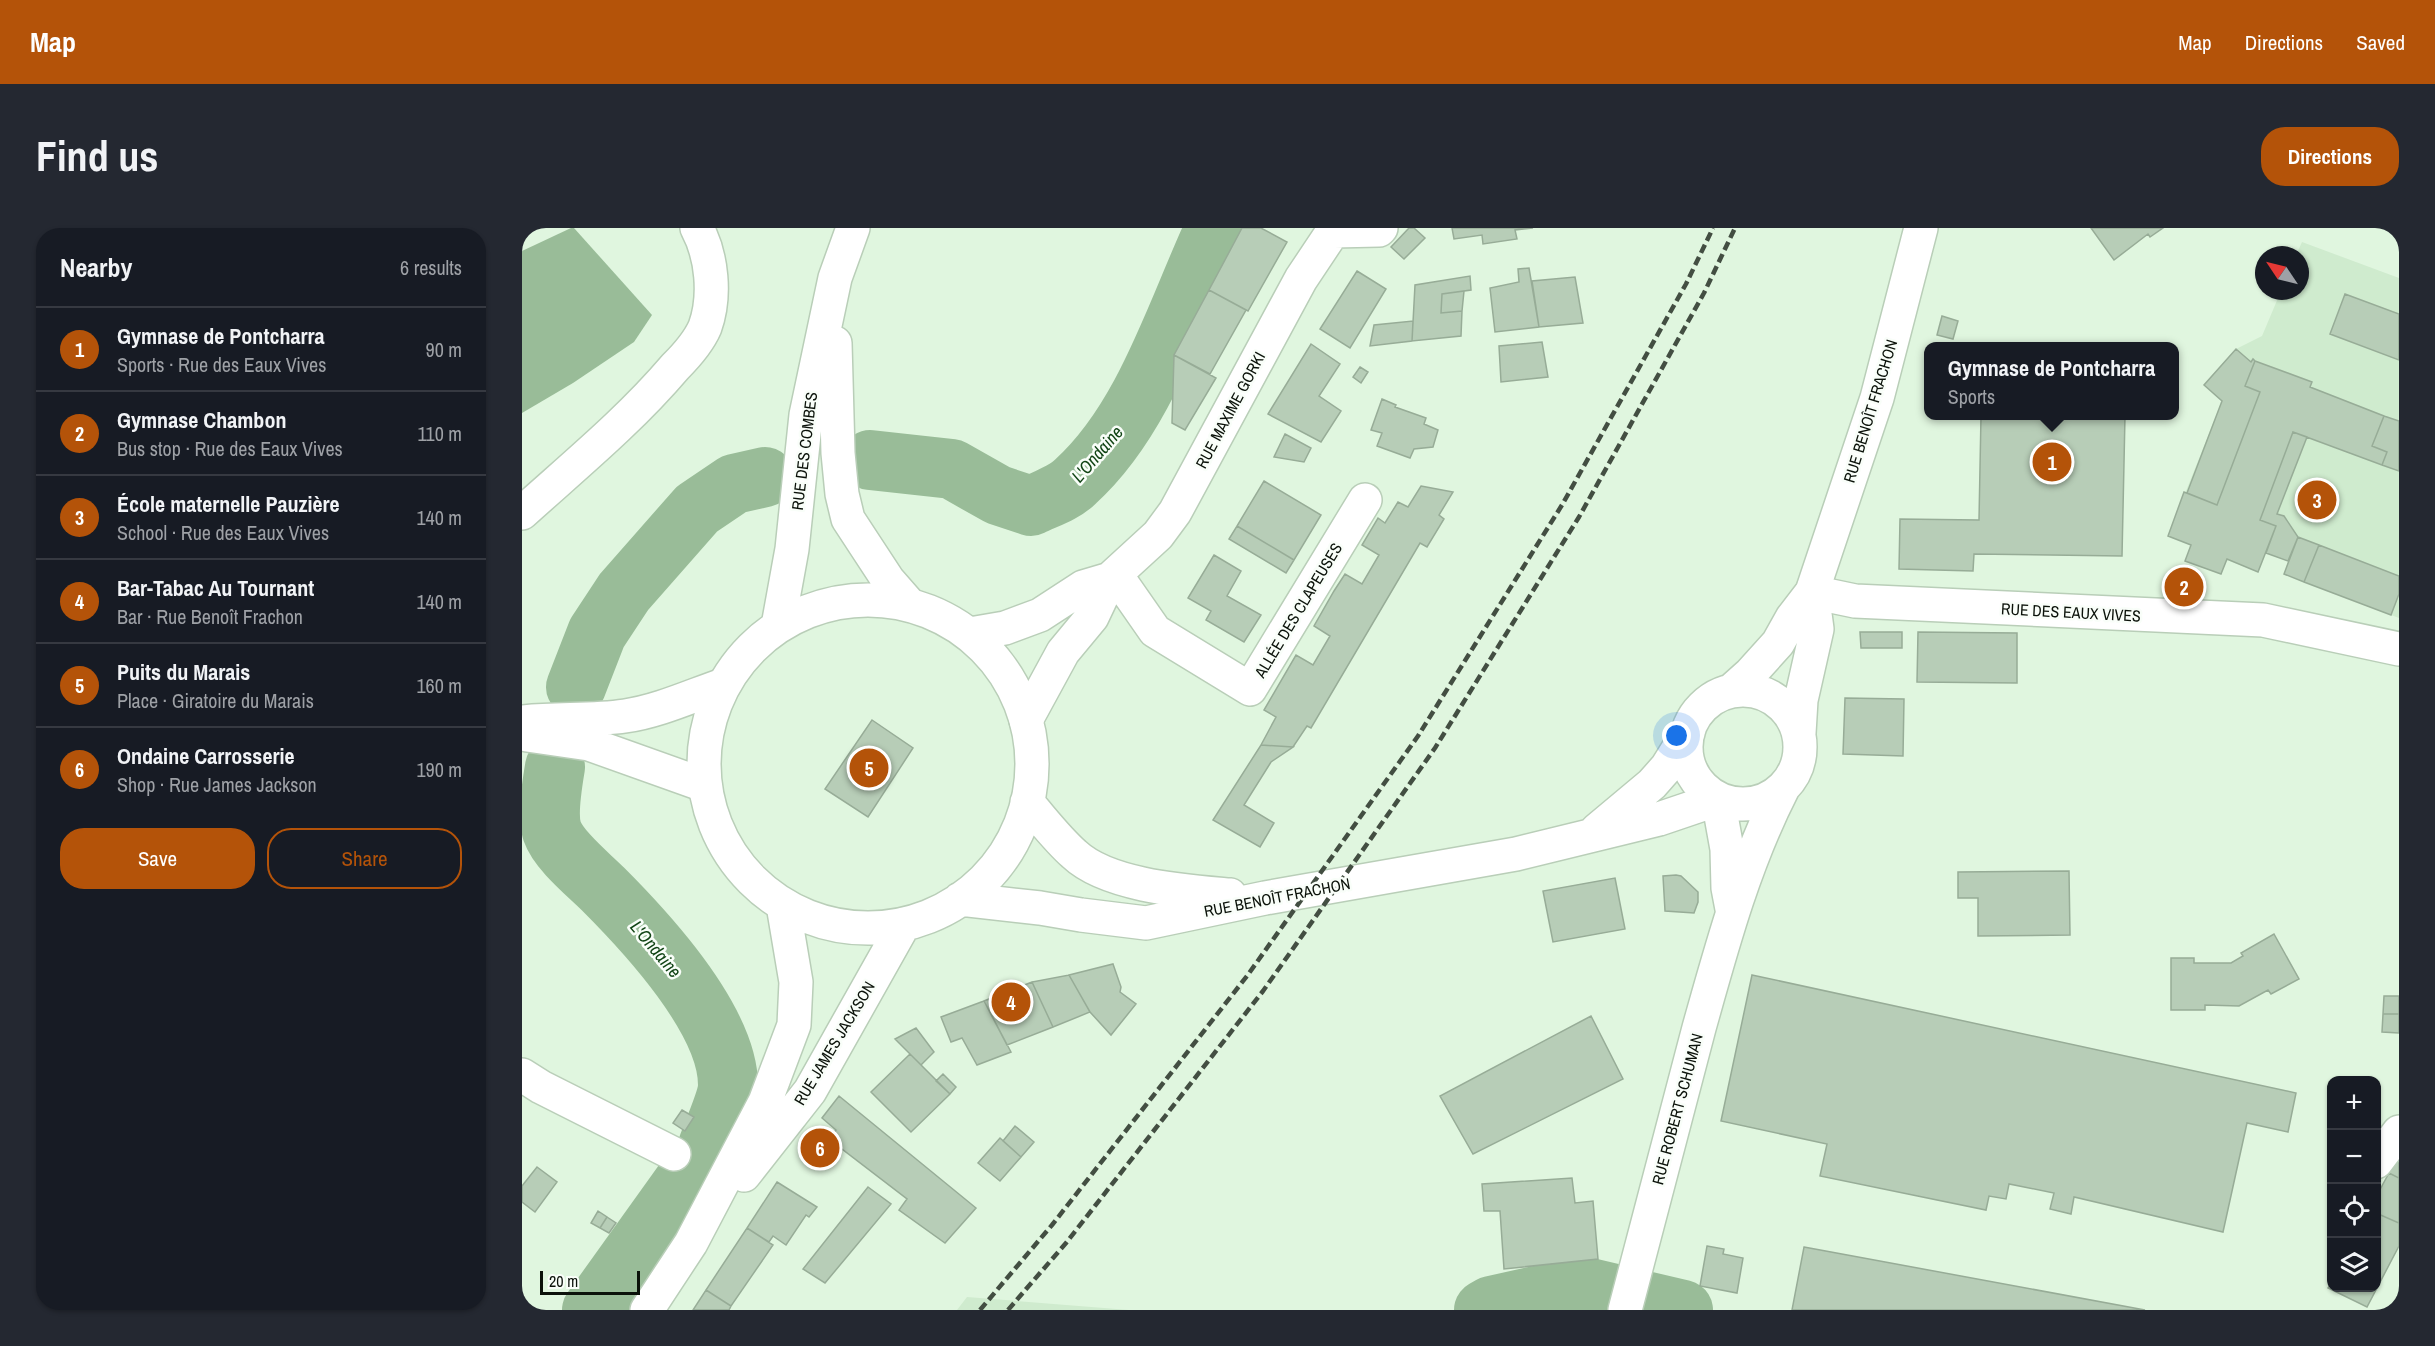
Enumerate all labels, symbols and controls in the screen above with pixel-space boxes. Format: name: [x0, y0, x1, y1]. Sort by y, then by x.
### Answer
text: Map: [30, 23, 76, 61]
text: Map: [2178, 28, 2212, 57]
text: Directions: [2245, 28, 2323, 57]
text: Saved: [2356, 28, 2405, 57]
button: Directions: [2261, 127, 2399, 186]
text: Find us: [36, 128, 158, 184]
north arrow: [2255, 246, 2309, 300]
text: Nearby: [60, 250, 132, 285]
text: 6 results: [400, 254, 462, 281]
text: Gymnase de Pontcharra: [117, 321, 325, 351]
text: 1: [75, 336, 84, 363]
text: 90 m: [426, 336, 462, 363]
street label: RUE BENOÎT FRACHON: [1838, 337, 1902, 485]
popup: [1924, 342, 2179, 420]
street label: RUE MAXIME GORKI: [1190, 348, 1270, 472]
text: Sports · Rue des Eaux Vives: [117, 351, 326, 378]
text: Gymnase de Pontcharra: [1948, 353, 2155, 383]
text: Sports: [1948, 383, 1995, 410]
street label: RUE DES COMBES: [786, 390, 822, 511]
text: Gymnase Chambon: [117, 405, 286, 435]
text: 2: [75, 420, 84, 447]
text: 110 m: [418, 420, 462, 447]
water label: L'Ondaine: [1065, 420, 1129, 488]
text: Bus stop · Rue des Eaux Vives: [117, 435, 343, 462]
pin: 1: [2032, 440, 2072, 484]
pin: 3: [2298, 478, 2336, 522]
text: École maternelle Pauzière: [117, 489, 340, 519]
text: 3: [75, 504, 84, 531]
text: 140 m: [416, 504, 462, 531]
text: School · Rue des Eaux Vives: [117, 519, 329, 546]
street label: ALLÉE DES CLAPEUSES: [1248, 538, 1347, 682]
pin: 2: [2164, 564, 2204, 610]
text: Bar-Tabac Au Tournant: [117, 573, 314, 603]
text: 4: [75, 588, 84, 615]
text: 140 m: [416, 588, 462, 615]
street label: RUE DES EAUX VIVES: [2001, 597, 2142, 627]
text: Bar · Rue Benoît Frachon: [117, 603, 303, 630]
text: Puits du Marais: [117, 657, 250, 687]
text: 5: [75, 672, 84, 699]
text: 160 m: [416, 672, 462, 699]
text: Place · Giratoire du Marais: [117, 687, 314, 714]
your location: [1662, 721, 1691, 750]
text: Ondaine Carrosserie: [117, 741, 294, 771]
pin: 5: [850, 746, 888, 790]
text: 6: [75, 756, 84, 783]
text: 190 m: [416, 756, 462, 783]
text: Shop · Rue James Jackson: [117, 771, 317, 798]
button: Save: [60, 828, 255, 889]
button: Share: [267, 828, 462, 889]
street label: RUE BENOÎT FRACHON: [1202, 872, 1352, 922]
water label: L'Ondaine: [625, 915, 687, 983]
street label: RUE JAMES JACKSON: [788, 977, 880, 1109]
pin: 4: [992, 980, 1030, 1024]
street label: RUE ROBERT SCHUMAN: [1646, 1031, 1708, 1187]
map controls: [2327, 1076, 2381, 1292]
button: +: [2327, 1076, 2381, 1130]
pin: 6: [800, 1126, 840, 1170]
button: −: [2327, 1130, 2381, 1184]
button: locate: [2327, 1184, 2381, 1238]
button: layers: [2327, 1238, 2381, 1292]
scale bar: [540, 1268, 640, 1296]
text: 20 m: [549, 1270, 578, 1292]

